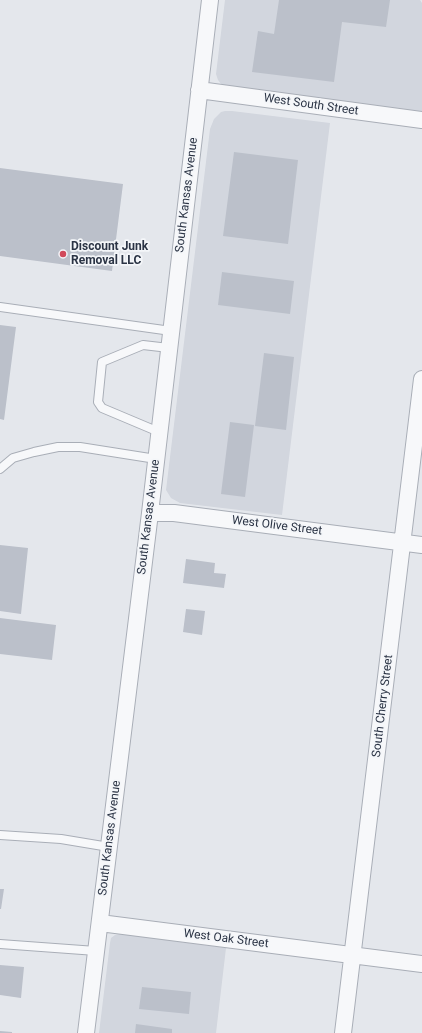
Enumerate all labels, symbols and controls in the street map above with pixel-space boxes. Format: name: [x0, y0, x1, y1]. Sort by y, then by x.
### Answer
street label: West South Street: [263, 91, 359, 119]
street label: South Kansas Avenue: [173, 137, 201, 253]
place label: Discount Junk Removal LLC: [71, 240, 148, 268]
marker: Discount Junk Removal LLC: [58, 249, 68, 259]
street label: South Kansas Avenue: [135, 459, 163, 575]
street label: West Olive Street: [231, 513, 323, 539]
street label: South Cherry Street: [370, 654, 396, 758]
street label: South Kansas Avenue: [96, 780, 124, 896]
street label: West Oak Street: [183, 927, 269, 951]

